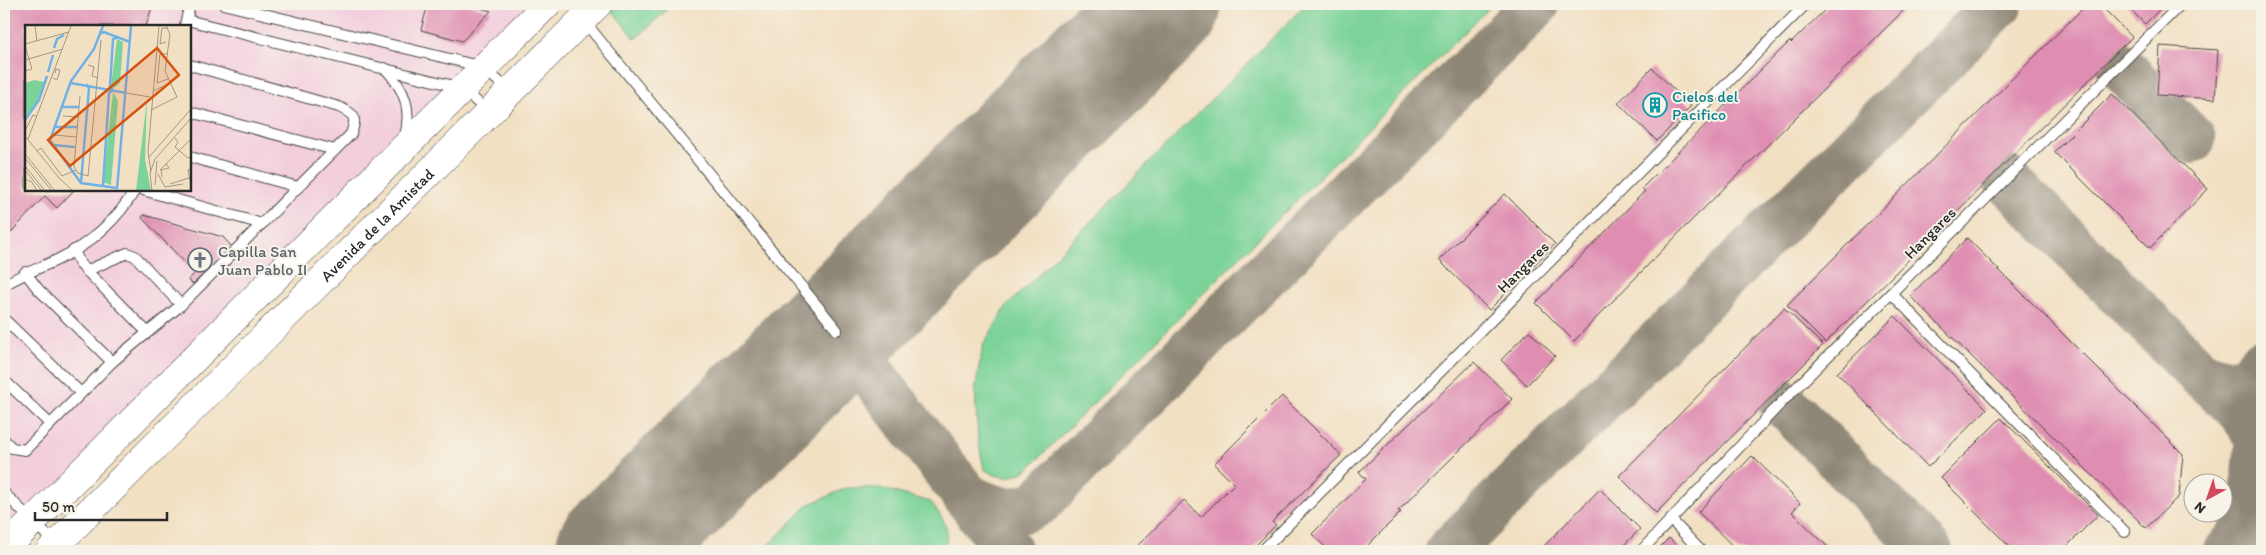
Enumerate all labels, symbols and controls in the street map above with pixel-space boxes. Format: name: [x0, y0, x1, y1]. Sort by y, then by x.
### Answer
inset map: [25, 25, 191, 191]
place label: Cielos del Pacifico: [1672, 87, 1739, 124]
building icon: Cielos del Pacifico: [1642, 92, 1668, 118]
street label: Avenida de la Amistad: [316, 164, 438, 285]
street label: Hangares: [1900, 203, 1960, 263]
street label: Hangares: [1493, 237, 1553, 297]
place label: Capilla San Juan Pablo II: [218, 242, 307, 279]
church icon: Capilla San Juan Pablo II: [187, 247, 213, 273]
north arrow: [2184, 472, 2234, 522]
scale bar: [35, 490, 168, 522]
text: 50 m: [42, 498, 75, 516]
text: N: [2191, 498, 2209, 517]

